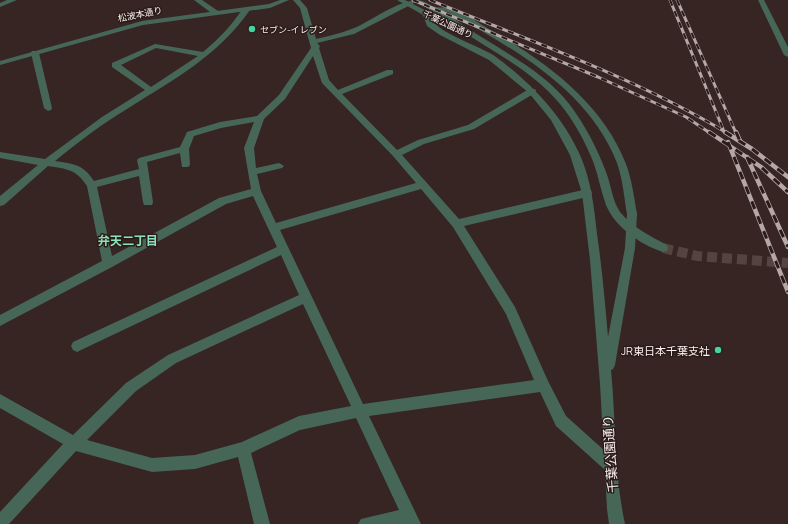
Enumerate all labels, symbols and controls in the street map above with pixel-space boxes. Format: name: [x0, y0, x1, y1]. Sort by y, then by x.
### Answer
street label: 松波本通り: [117, 3, 163, 25]
street label: 千葉公園通り: [421, 7, 475, 41]
place label: セブン-イレブン: [260, 23, 327, 36]
marker: セブン-イレブン: [247, 24, 257, 34]
district label: 弁天二丁目: [98, 232, 158, 249]
place label: JR東日本千葉支社: [621, 343, 710, 358]
marker: JR東日本千葉支社: [713, 345, 723, 355]
street label: 千葉公園通り: [598, 414, 622, 494]

